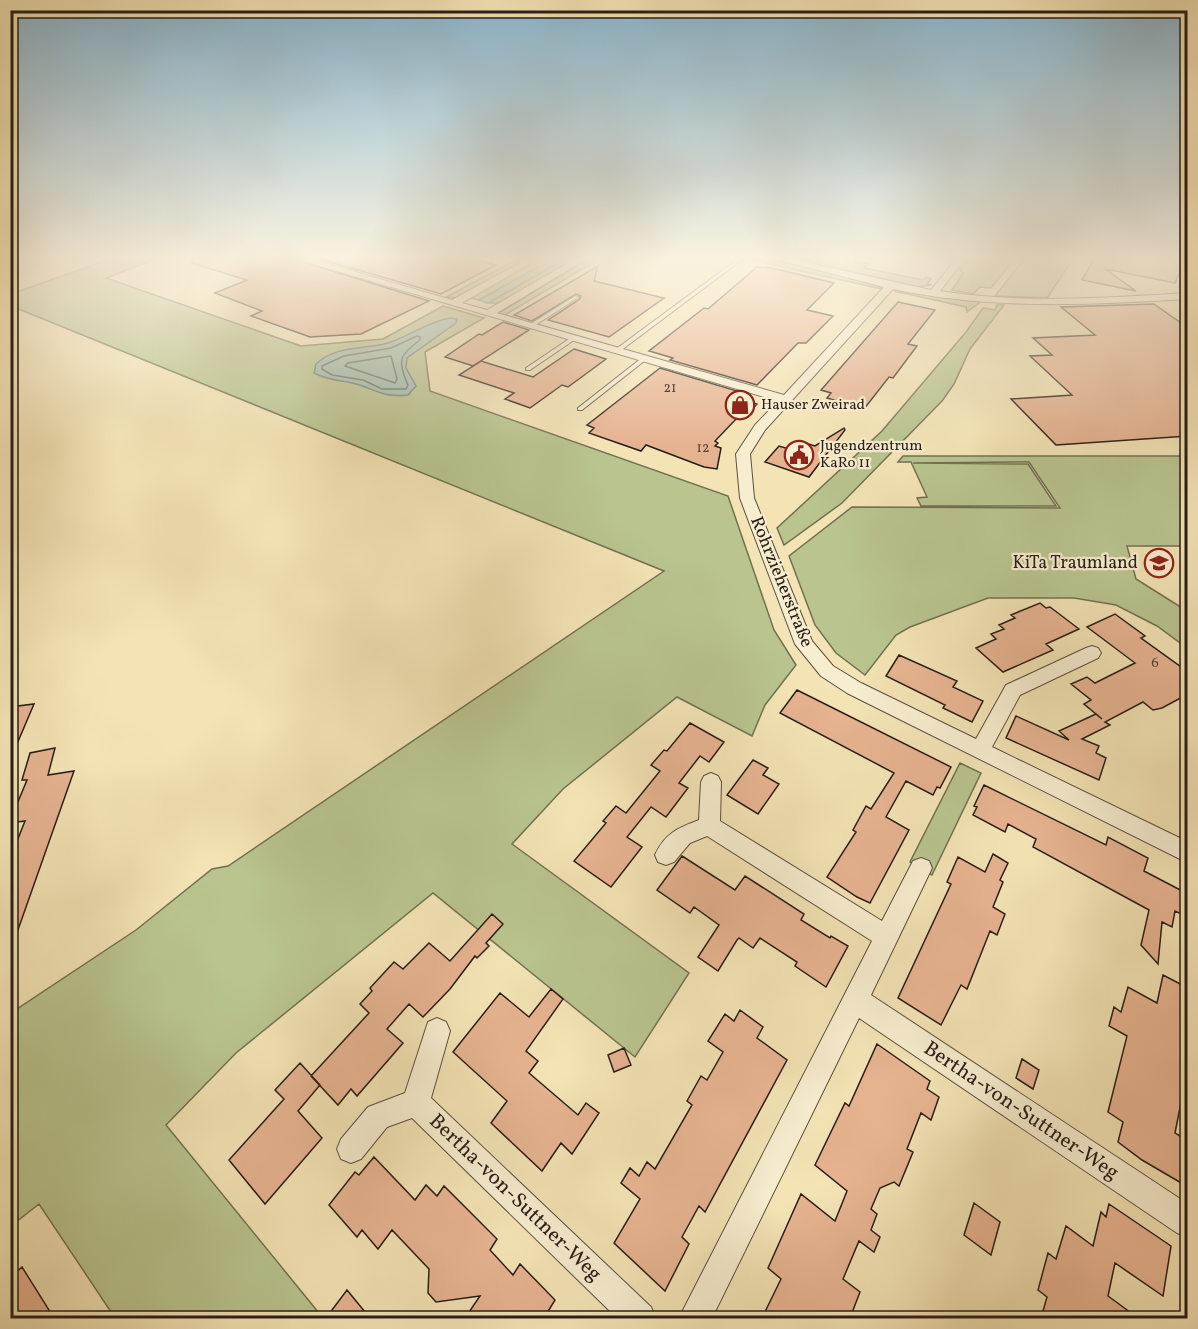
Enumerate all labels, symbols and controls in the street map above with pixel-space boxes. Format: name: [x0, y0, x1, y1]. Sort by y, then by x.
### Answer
house number: 21: [664, 379, 676, 398]
shop icon: Hauser Zweirad: [724, 389, 756, 421]
place label: Hauser Zweirad: [761, 395, 865, 416]
place label: Jugendzentrum KaRo 11: [820, 436, 922, 474]
house number: 12: [697, 439, 709, 458]
public building icon: Jugendzentrum KaRo 11: [783, 439, 815, 471]
street label: Rohrzieherstraße: [743, 513, 819, 651]
school or university icon: KiTa Traumland: [1143, 547, 1175, 579]
place label: KiTa Traumland: [1013, 551, 1138, 576]
house number: 6: [1151, 653, 1159, 674]
street label: Bertha-von-Suttner-Weg: [917, 1035, 1125, 1187]
street label: Bertha-von-Suttner-Weg: [422, 1108, 608, 1288]

